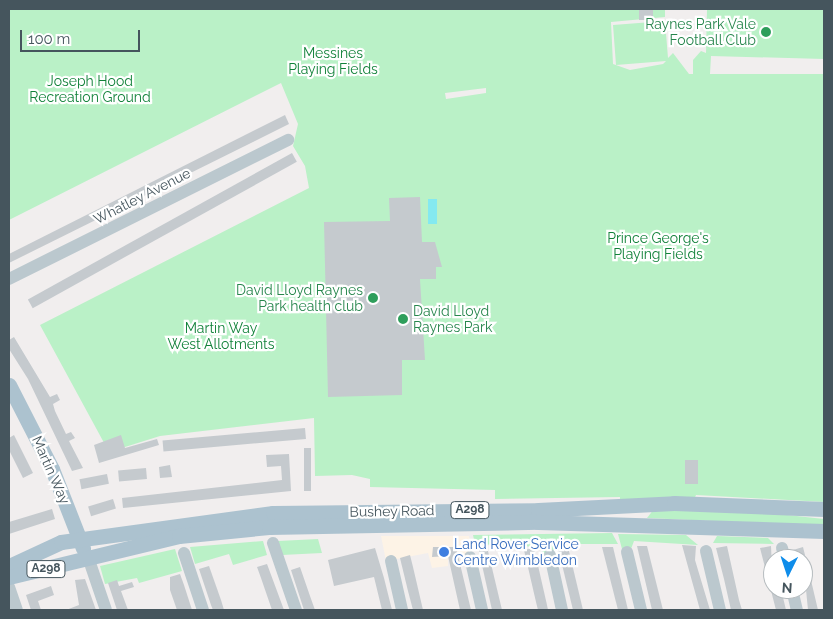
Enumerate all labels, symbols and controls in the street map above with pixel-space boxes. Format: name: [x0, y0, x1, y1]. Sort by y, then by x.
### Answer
place label: Raynes Park Vale Football Club: [645, 16, 756, 48]
scale bar: [22, 20, 142, 52]
marker: Raynes Park Vale Football Club: [760, 26, 772, 38]
text: 100 m: [28, 30, 70, 48]
park label: Messines Playing Fields: [288, 45, 378, 78]
park label: Joseph Hood Recreation Ground: [29, 73, 151, 105]
street label: Whatley Avenue: [90, 164, 194, 228]
park label: Prince George's Playing Fields: [607, 230, 709, 262]
place label: David Lloyd Raynes Park health club: [236, 282, 363, 314]
marker: David Lloyd Raynes Park health club: [367, 292, 379, 304]
place label: David Lloyd Raynes Park: [413, 303, 492, 336]
marker: David Lloyd Raynes Park: [397, 313, 409, 325]
park label: Martin Way West Allotments: [167, 320, 275, 352]
street label: Martin Way: [28, 433, 74, 507]
road number: A298: [450, 500, 490, 520]
street label: Bushey Road: [349, 502, 435, 520]
place label: Land Rover Service Centre Wimbledon: [454, 536, 579, 568]
marker: Land Rover Service Centre Wimbledon: [438, 546, 450, 558]
north arrow: [763, 549, 813, 599]
road number: A298: [26, 560, 66, 578]
text: N: [781, 580, 793, 596]

